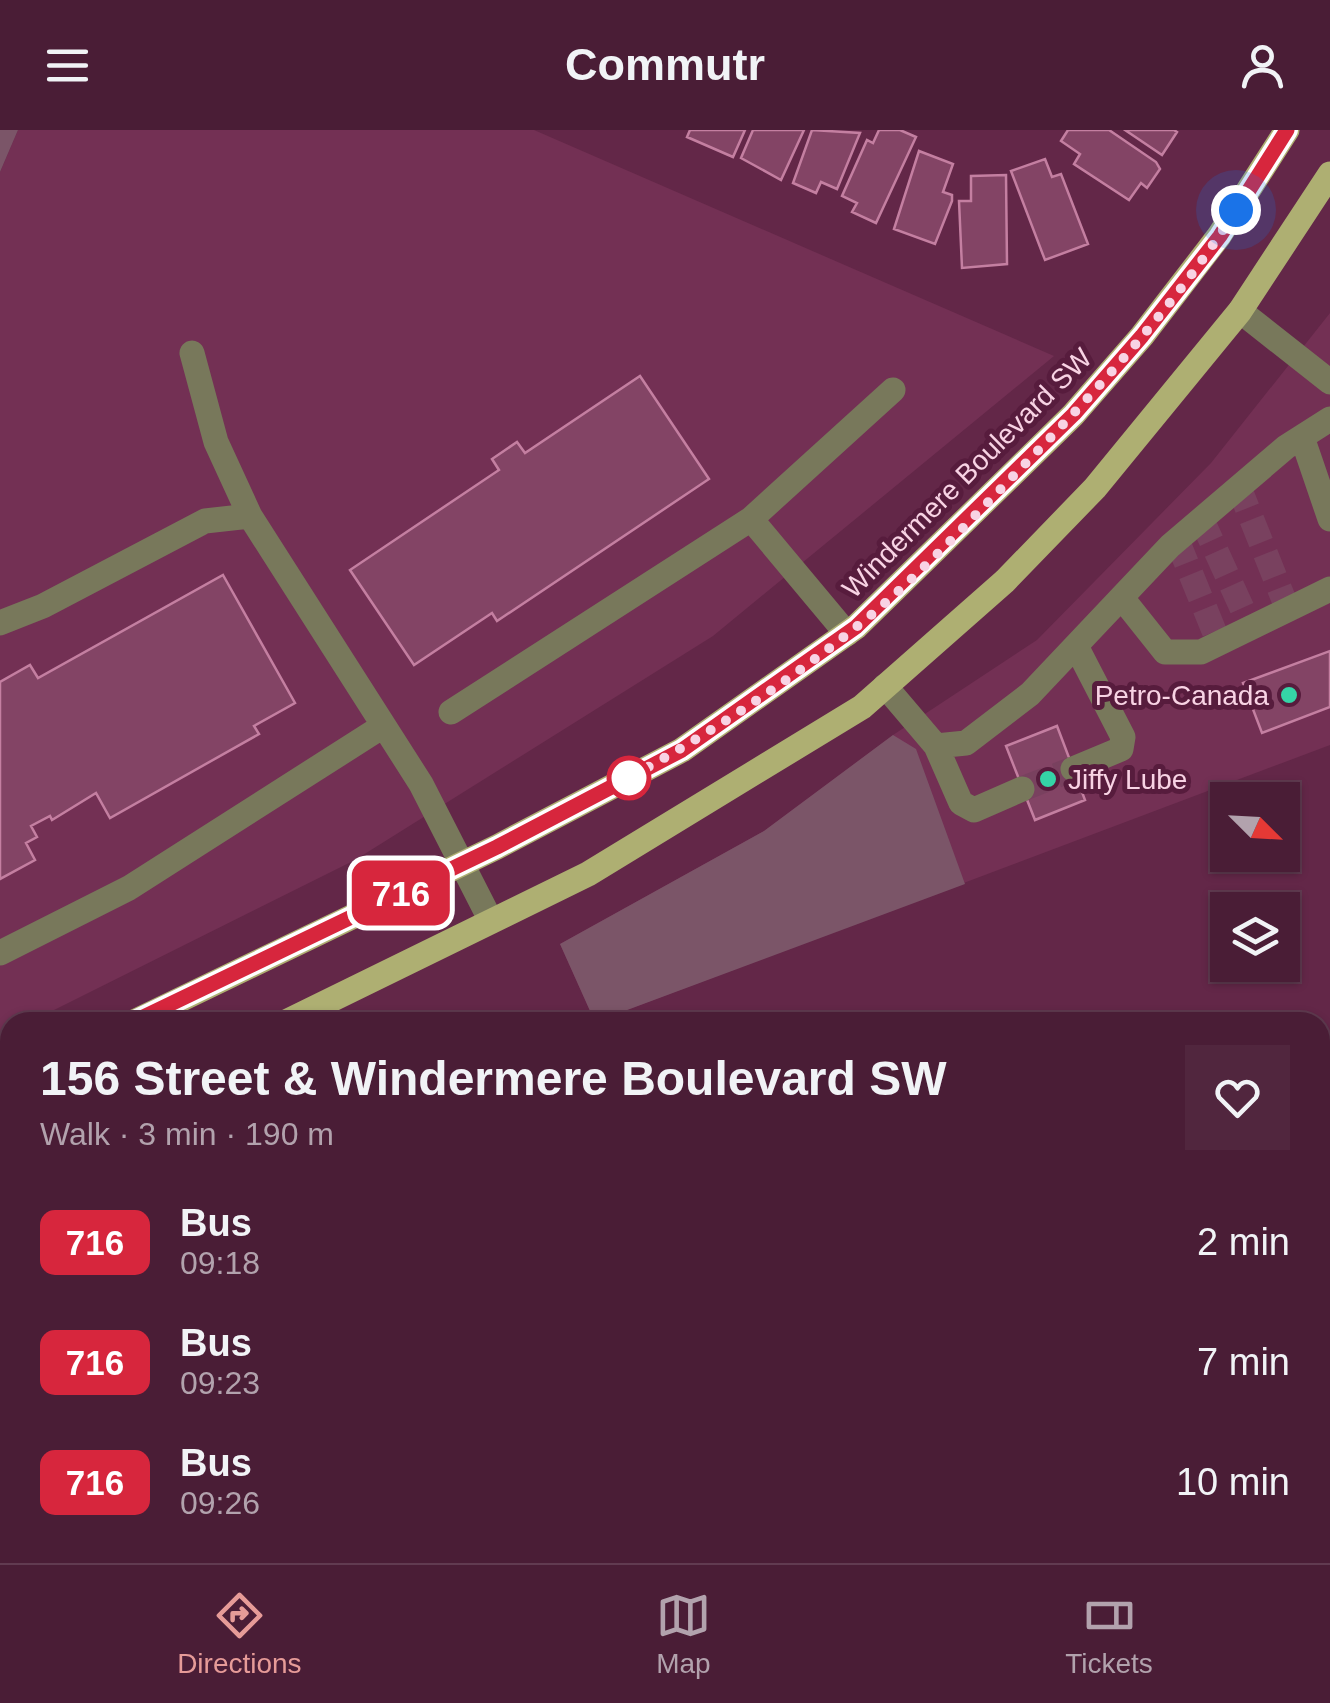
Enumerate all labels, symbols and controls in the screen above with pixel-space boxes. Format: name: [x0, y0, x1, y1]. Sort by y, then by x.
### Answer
icon: menu: [40, 38, 95, 93]
icon: person: [1235, 38, 1290, 93]
text: Commutr: [565, 39, 765, 90]
your location: [1211, 185, 1261, 235]
street label: Windermere Boulevard SW: [836, 342, 1098, 604]
place label: Petro-Canada: [1095, 680, 1269, 711]
marker: Petro-Canada: [1278, 684, 1300, 706]
unlabelled marker: [608, 757, 650, 799]
place label: Jiffy Lube: [1068, 764, 1187, 795]
marker: Jiffy Lube: [1037, 768, 1059, 790]
north arrow: [1210, 782, 1300, 872]
map controls: [1210, 782, 1300, 982]
line badge: 716: [344, 860, 458, 926]
text: 716: [372, 874, 430, 913]
button: layers: [1210, 892, 1300, 982]
button: heart: [1185, 1045, 1290, 1150]
text: 156 Street & Windermere Boulevard SW: [40, 1052, 947, 1105]
text: Walk · 3 min · 190 m: [40, 1116, 334, 1152]
text: Bus: [180, 1202, 252, 1244]
text: 2 min: [1197, 1221, 1290, 1263]
text: 716: [66, 1223, 124, 1262]
text: 09:18: [180, 1245, 260, 1281]
text: Bus: [180, 1322, 252, 1364]
text: 7 min: [1197, 1341, 1290, 1383]
text: 716: [66, 1343, 124, 1382]
text: 09:23: [180, 1365, 260, 1401]
text: Bus: [180, 1442, 252, 1484]
text: 10 min: [1176, 1461, 1290, 1503]
text: 716: [66, 1463, 124, 1502]
text: 09:26: [180, 1485, 260, 1521]
tab: Directions: [177, 1588, 302, 1680]
tab: Map: [656, 1588, 711, 1680]
tab: Tickets: [1065, 1588, 1153, 1680]

